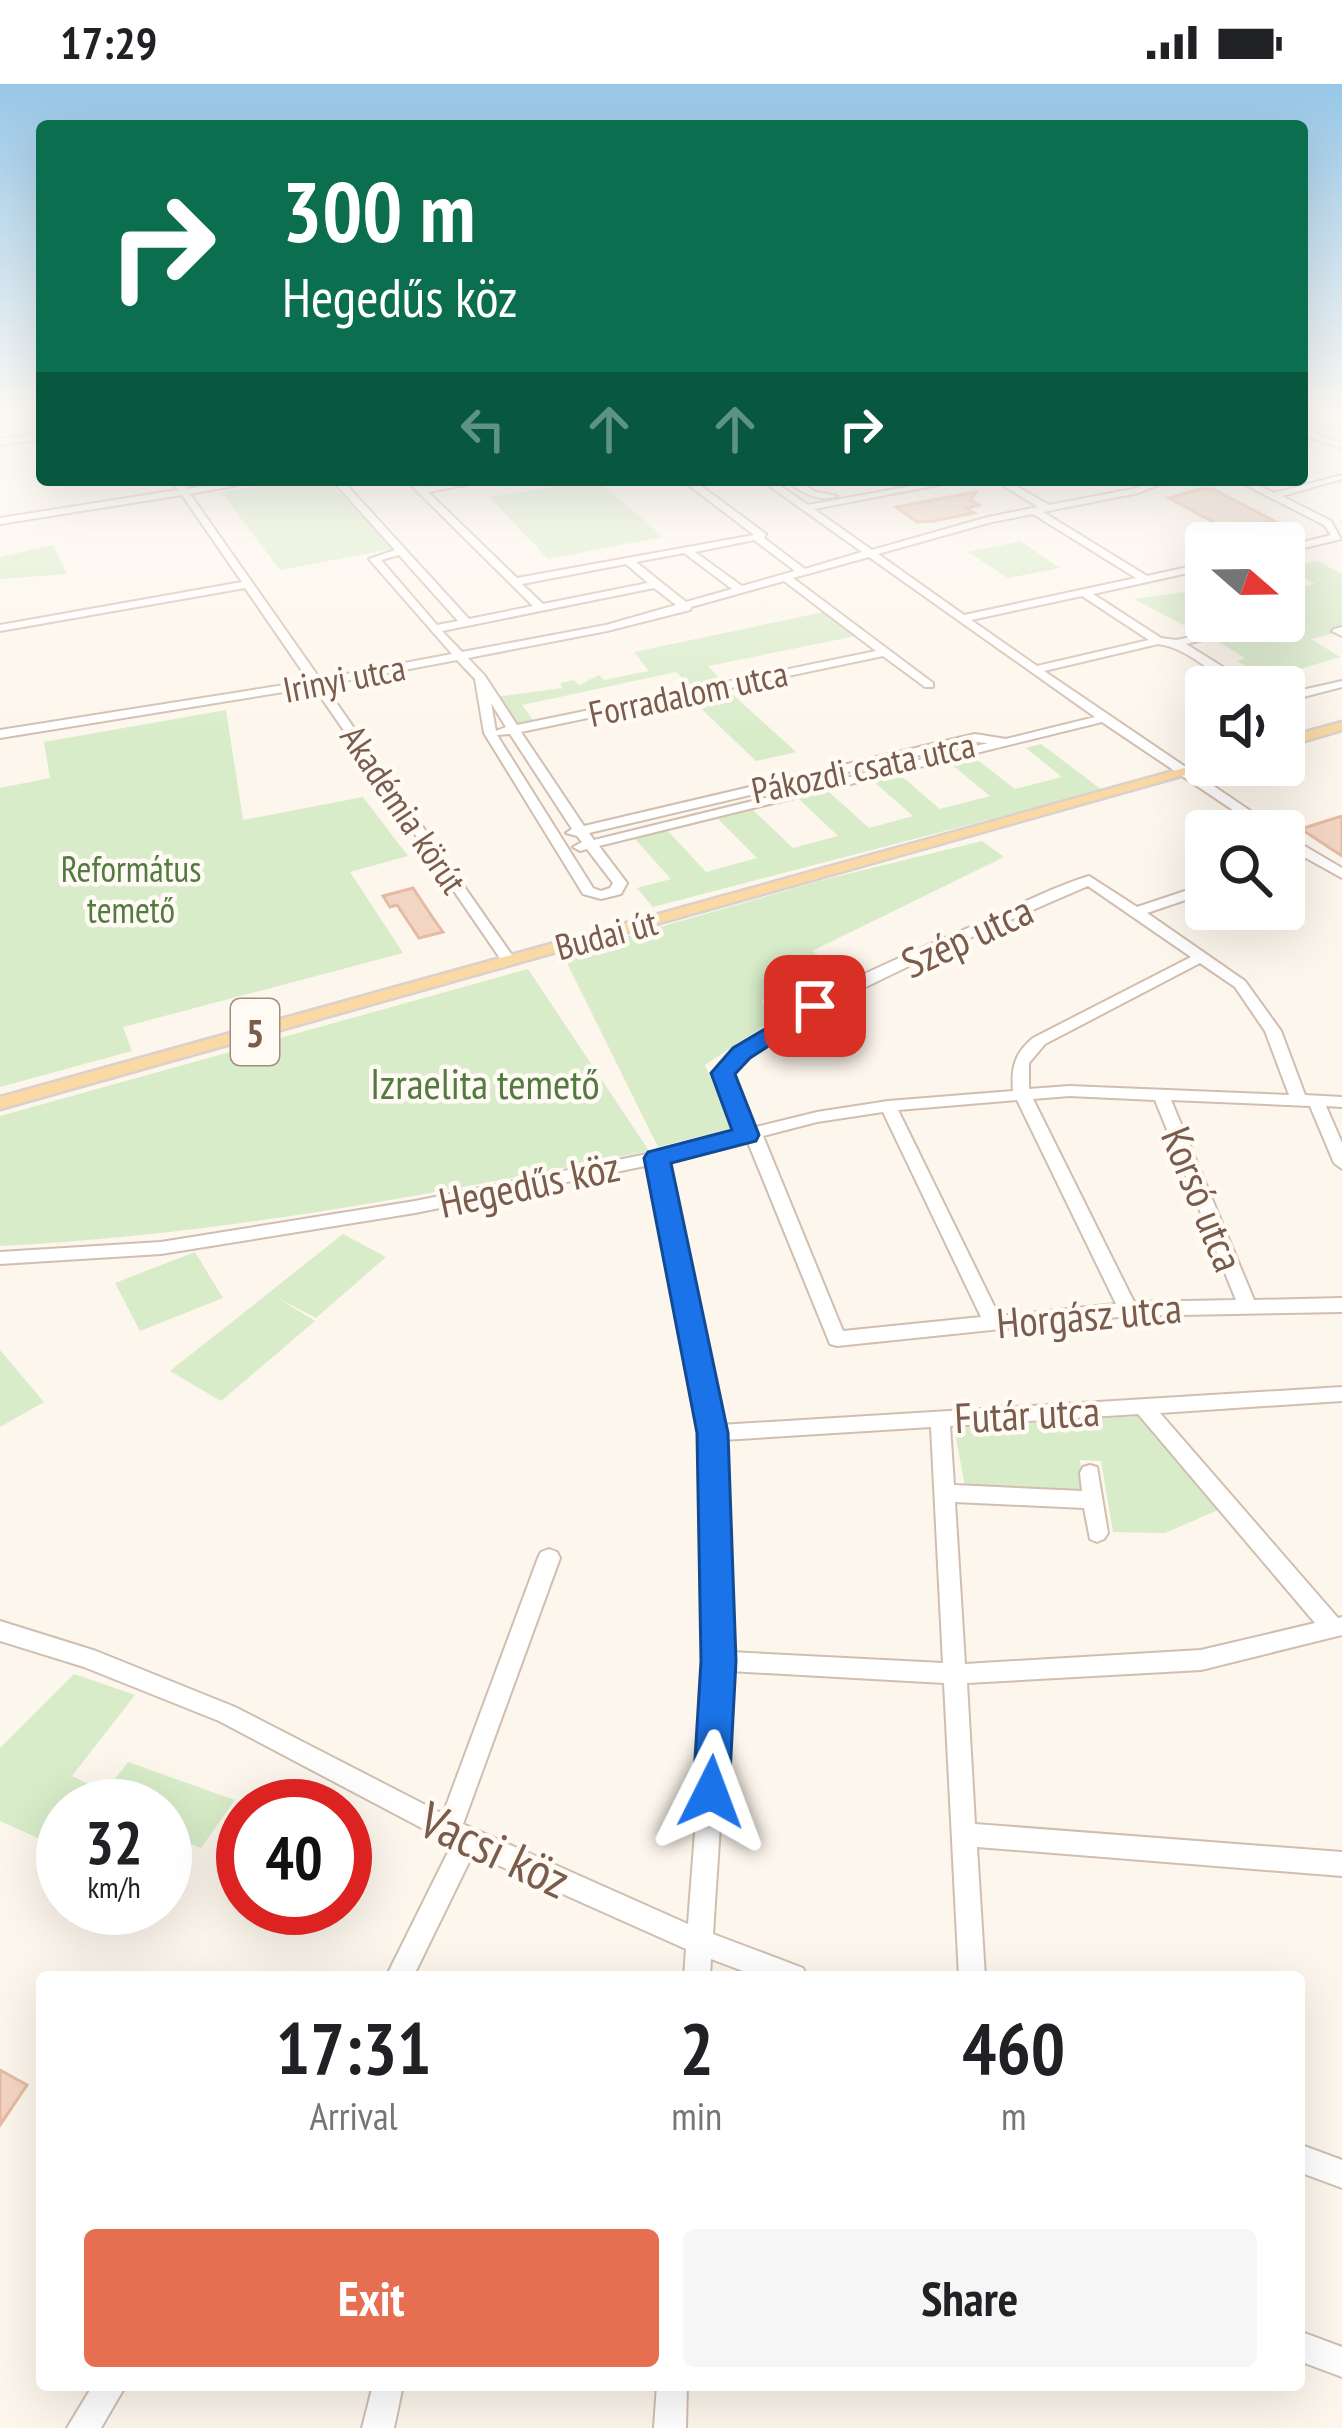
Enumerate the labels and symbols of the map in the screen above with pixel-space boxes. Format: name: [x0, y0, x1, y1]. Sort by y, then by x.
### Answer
north arrow: [1185, 522, 1305, 642]
street label: Irinyi utca: [279, 643, 409, 713]
street label: Forradalom utca: [584, 649, 792, 737]
street label: Akadémia körút: [330, 716, 478, 903]
street label: Pákozdi csata utca: [747, 720, 979, 814]
park label: Református temető: [61, 845, 201, 933]
street label: Szép utca: [893, 882, 1041, 990]
street label: Budai út: [550, 898, 662, 970]
pin: [764, 955, 866, 1057]
road number: 5: [231, 999, 279, 1065]
park label: Izraelita temető: [370, 1056, 600, 1111]
street label: Korsó utca: [1149, 1119, 1257, 1279]
street label: Hegedűs köz: [434, 1138, 624, 1230]
street label: Horgász utca: [994, 1280, 1184, 1350]
street label: Futár utca: [953, 1383, 1101, 1445]
position arrow: [648, 1729, 774, 1855]
speed limit sign: 40: [216, 1779, 372, 1935]
street label: Vacsi köz: [408, 1785, 581, 1912]

